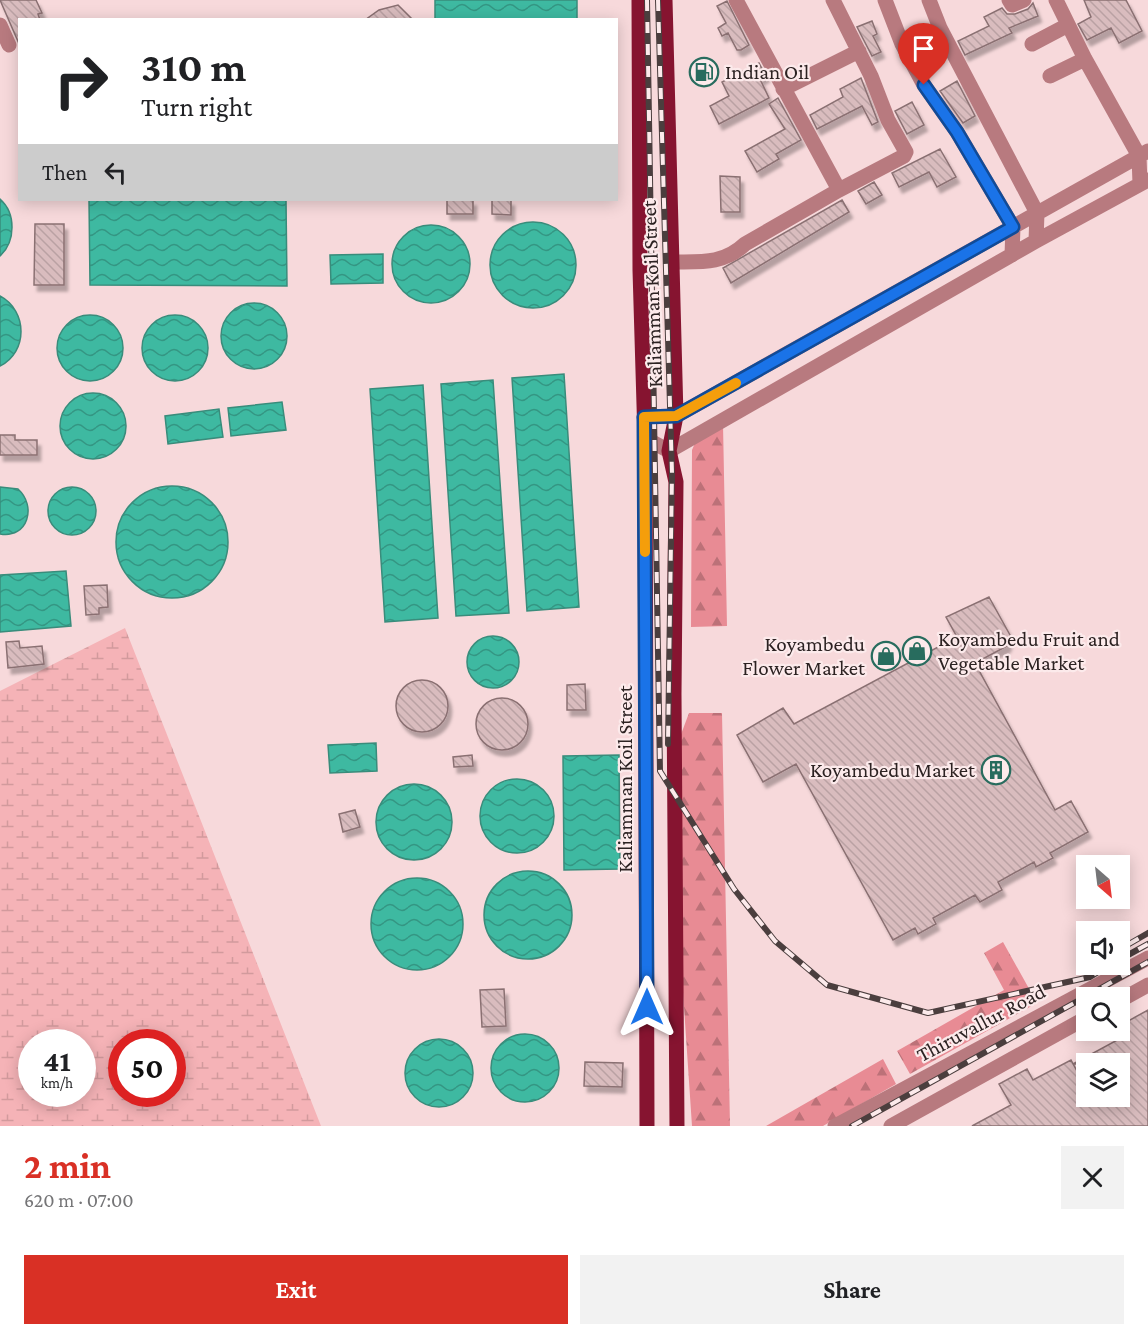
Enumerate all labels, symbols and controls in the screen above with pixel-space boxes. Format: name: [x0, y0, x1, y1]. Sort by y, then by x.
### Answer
pin: [898, 23, 949, 85]
icon: arrive: [907, 32, 940, 65]
icon: right: [42, 42, 120, 120]
text: 310 m: [141, 43, 246, 90]
fuel station icon: Indian Oil: [688, 56, 720, 88]
place label: Indian Oil: [725, 60, 809, 84]
text: Turn right: [141, 92, 252, 122]
icon: left: [99, 156, 132, 189]
text: Then: [42, 160, 87, 185]
street label: Kaliamman Koil Street: [637, 199, 667, 388]
place label: Koyambedu Fruit and Vegetable Market: [938, 627, 1120, 675]
place label: Koyambedu Flower Market: [742, 632, 866, 680]
shop icon: Koyambedu Fruit and Vegetable Market: [901, 635, 933, 667]
shop icon: Koyambedu Flower Market: [870, 640, 902, 672]
street label: Kaliamman Koil Street: [613, 684, 637, 873]
building icon: Koyambedu Market: [980, 754, 1012, 786]
place label: Koyambedu Market: [810, 758, 976, 782]
north arrow: [1076, 855, 1130, 909]
map controls: [1076, 855, 1130, 1107]
button: sound: [1076, 921, 1130, 975]
position arrow: [615, 975, 679, 1039]
street label: Thiruvallur Road: [913, 979, 1049, 1067]
button: search: [1076, 987, 1130, 1041]
speed limit sign: 50: [108, 1029, 186, 1107]
text: 41: [43, 1044, 71, 1077]
button: layers: [1076, 1053, 1130, 1107]
text: km/h: [41, 1075, 73, 1091]
text: 2 min: [24, 1146, 111, 1186]
button: close: [1061, 1146, 1124, 1209]
text: 620 m · 07:00: [24, 1189, 134, 1211]
button: Exit: [24, 1255, 568, 1324]
button: Share: [580, 1255, 1124, 1324]

